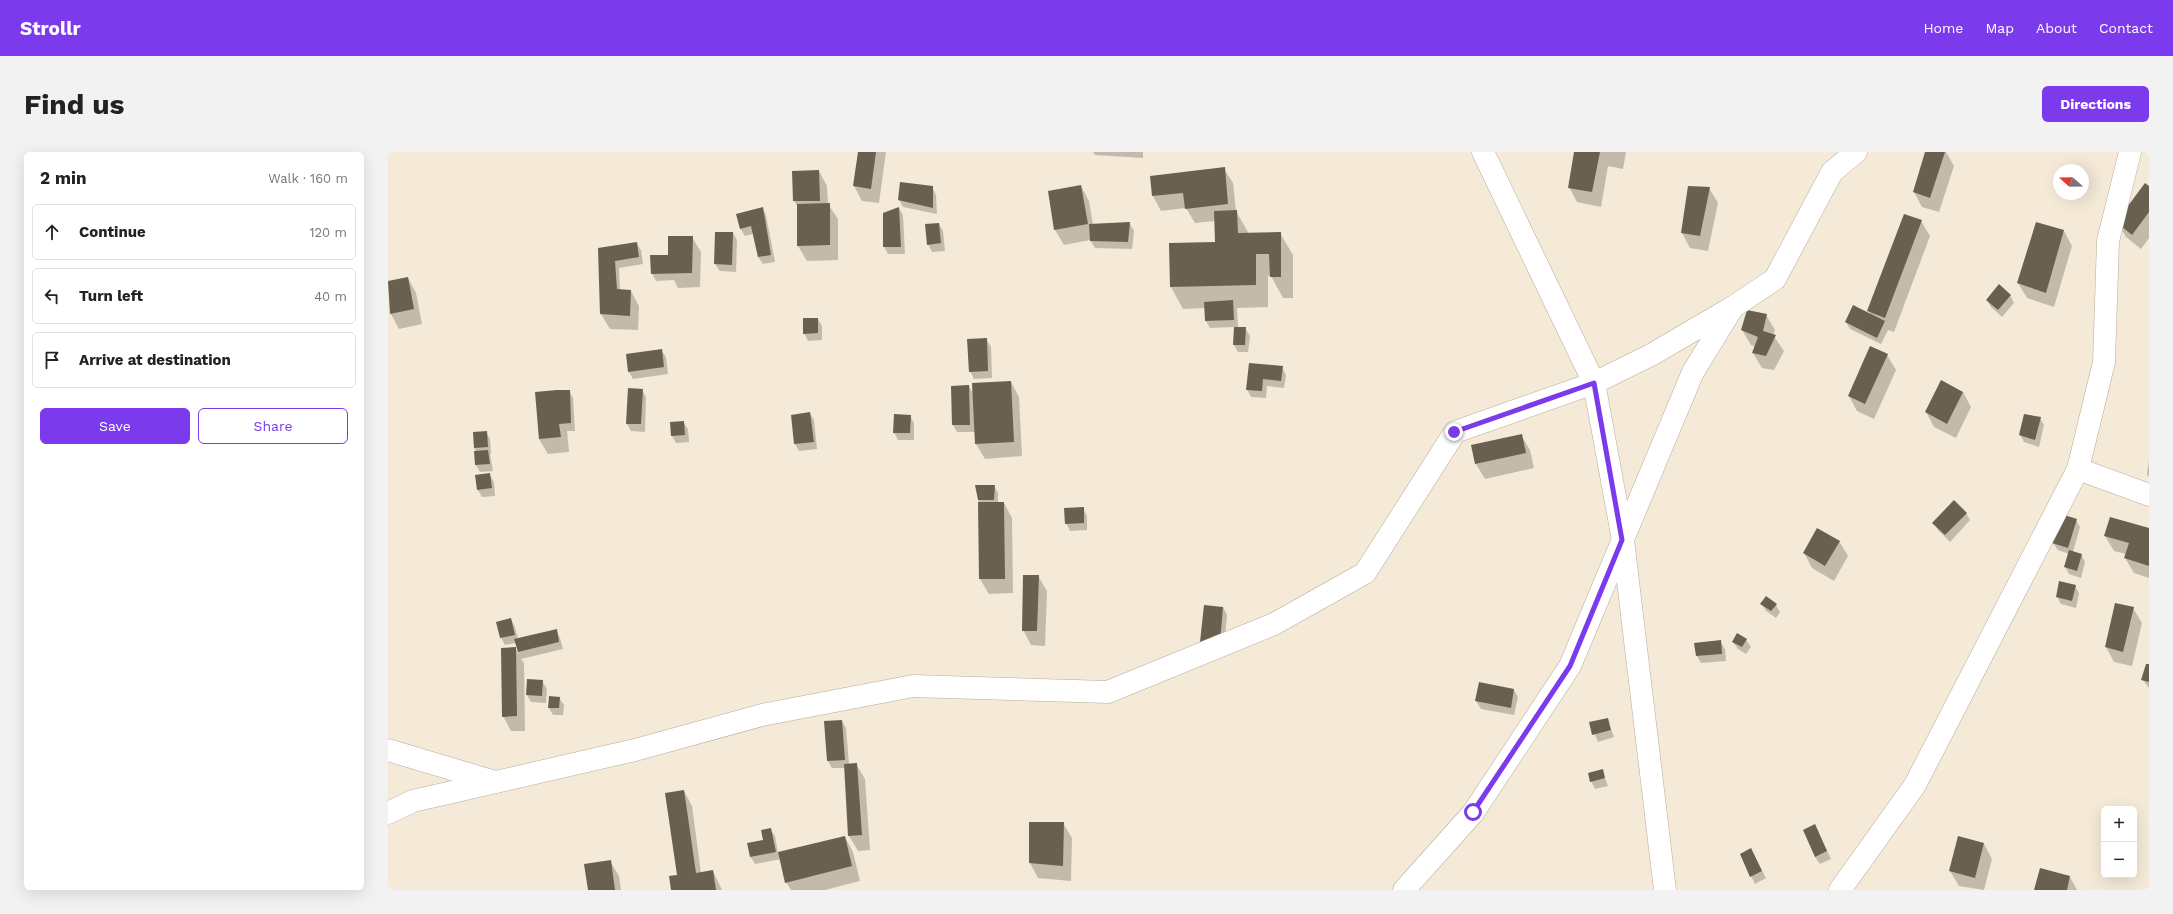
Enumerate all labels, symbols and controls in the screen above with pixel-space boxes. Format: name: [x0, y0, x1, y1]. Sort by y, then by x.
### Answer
text: Strollr: [20, 17, 81, 40]
text: Home: [1923, 20, 1963, 36]
text: Map: [1985, 20, 2014, 36]
text: About: [2036, 20, 2077, 36]
text: Contact: [2099, 20, 2153, 36]
button: Directions: [2042, 86, 2149, 122]
text: Find us: [24, 88, 124, 121]
north arrow: [2053, 164, 2089, 200]
text: 2 min: [40, 168, 86, 188]
text: Walk · 160 m: [268, 171, 348, 186]
icon: ahead: [41, 221, 63, 243]
text: Continue: [79, 223, 146, 241]
text: 120 m: [309, 225, 347, 240]
icon: left: [41, 285, 63, 307]
text: Turn left: [79, 287, 143, 305]
text: 40 m: [314, 289, 347, 304]
icon: arrive: [41, 349, 63, 371]
text: Arrive at destination: [79, 351, 231, 369]
button: Save: [40, 408, 190, 444]
button: Share: [198, 408, 348, 444]
route end: [1445, 423, 1463, 441]
route start: [1464, 803, 1482, 821]
map controls: [2101, 806, 2137, 878]
button: +: [2101, 806, 2137, 842]
button: −: [2101, 842, 2137, 878]

